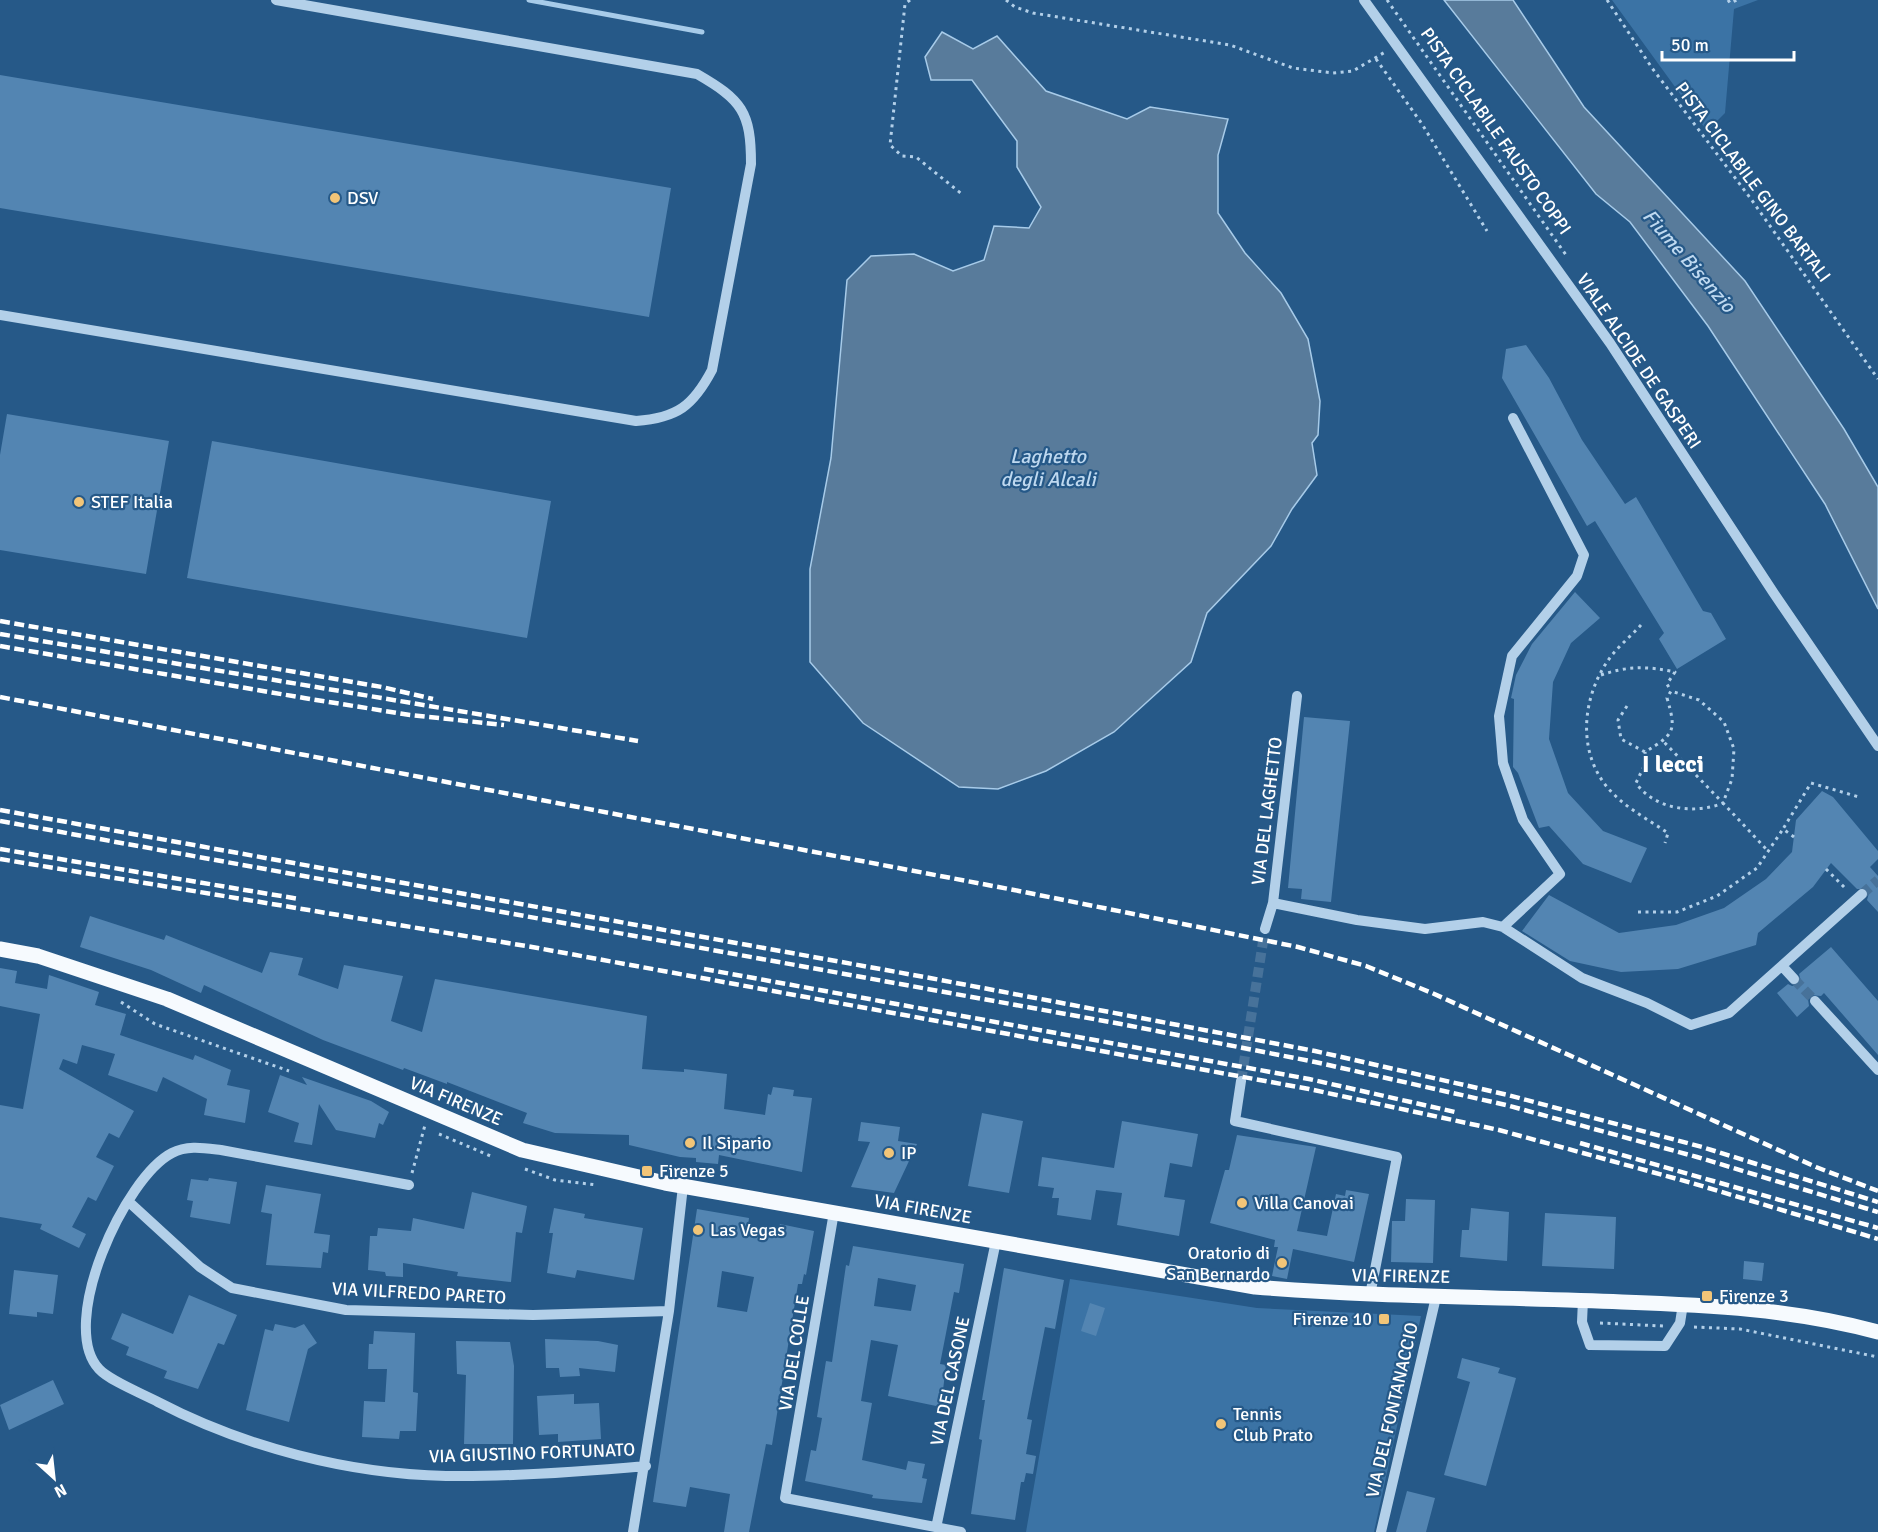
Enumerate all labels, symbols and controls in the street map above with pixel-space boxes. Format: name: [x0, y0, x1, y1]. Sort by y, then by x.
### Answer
street label: PISTA CICLABILE FAUSTO COPPI: [1416, 23, 1576, 239]
scale bar: [1662, 24, 1794, 62]
text: 50 m: [1671, 34, 1709, 56]
street label: PISTA CICLABILE GINO BARTALI: [1670, 78, 1836, 286]
place label: DSV: [347, 187, 379, 209]
marker: DSV: [328, 191, 342, 205]
water label: Fiume Bisenzio: [1637, 204, 1742, 319]
street label: VIALE ALCIDE DE GASPERI: [1572, 269, 1706, 453]
water label: Laghetto degli Alcali: [1000, 444, 1097, 492]
place label: STEF Italia: [91, 491, 173, 513]
marker: STEF Italia: [72, 495, 86, 509]
street label: VIA DEL LAGHETTO: [1247, 736, 1287, 886]
district label: I lecci: [1642, 749, 1704, 779]
street label: VIA FIRENZE: [406, 1072, 506, 1130]
place label: Il Sipario: [702, 1132, 771, 1154]
marker: Il Sipario: [683, 1136, 697, 1150]
place label: IP: [901, 1142, 917, 1164]
marker: IP: [882, 1146, 896, 1160]
place label: Firenze 5: [659, 1160, 729, 1182]
marker: Firenze 5: [640, 1164, 654, 1178]
street label: VIA FIRENZE: [872, 1190, 974, 1228]
place label: Villa Canovai: [1254, 1192, 1354, 1214]
marker: Villa Canovai: [1235, 1196, 1249, 1210]
place label: Las Vegas: [710, 1219, 785, 1241]
marker: Las Vegas: [691, 1223, 705, 1237]
place label: Oratorio di San Bernardo: [1166, 1242, 1270, 1285]
marker: Oratorio di San Bernardo: [1275, 1256, 1289, 1270]
street label: VIA FIRENZE: [1351, 1264, 1451, 1288]
street label: VIA VILFREDO PARETO: [331, 1277, 507, 1309]
place label: Firenze 3: [1719, 1285, 1789, 1307]
marker: Firenze 3: [1700, 1289, 1714, 1303]
street label: VIA DEL COLLE: [774, 1294, 814, 1412]
place label: Firenze 10: [1292, 1308, 1372, 1330]
marker: Firenze 10: [1377, 1312, 1391, 1326]
street label: VIA DEL CASONE: [926, 1314, 974, 1448]
street label: VIA DEL FONTANACCIO: [1361, 1320, 1423, 1500]
place label: Tennis Club Prato: [1233, 1403, 1313, 1446]
marker: Tennis Club Prato: [1214, 1417, 1228, 1431]
street label: VIA GIUSTINO FORTUNATO: [429, 1438, 635, 1468]
north arrow: [24, 1448, 84, 1508]
text: N: [51, 1479, 70, 1502]

